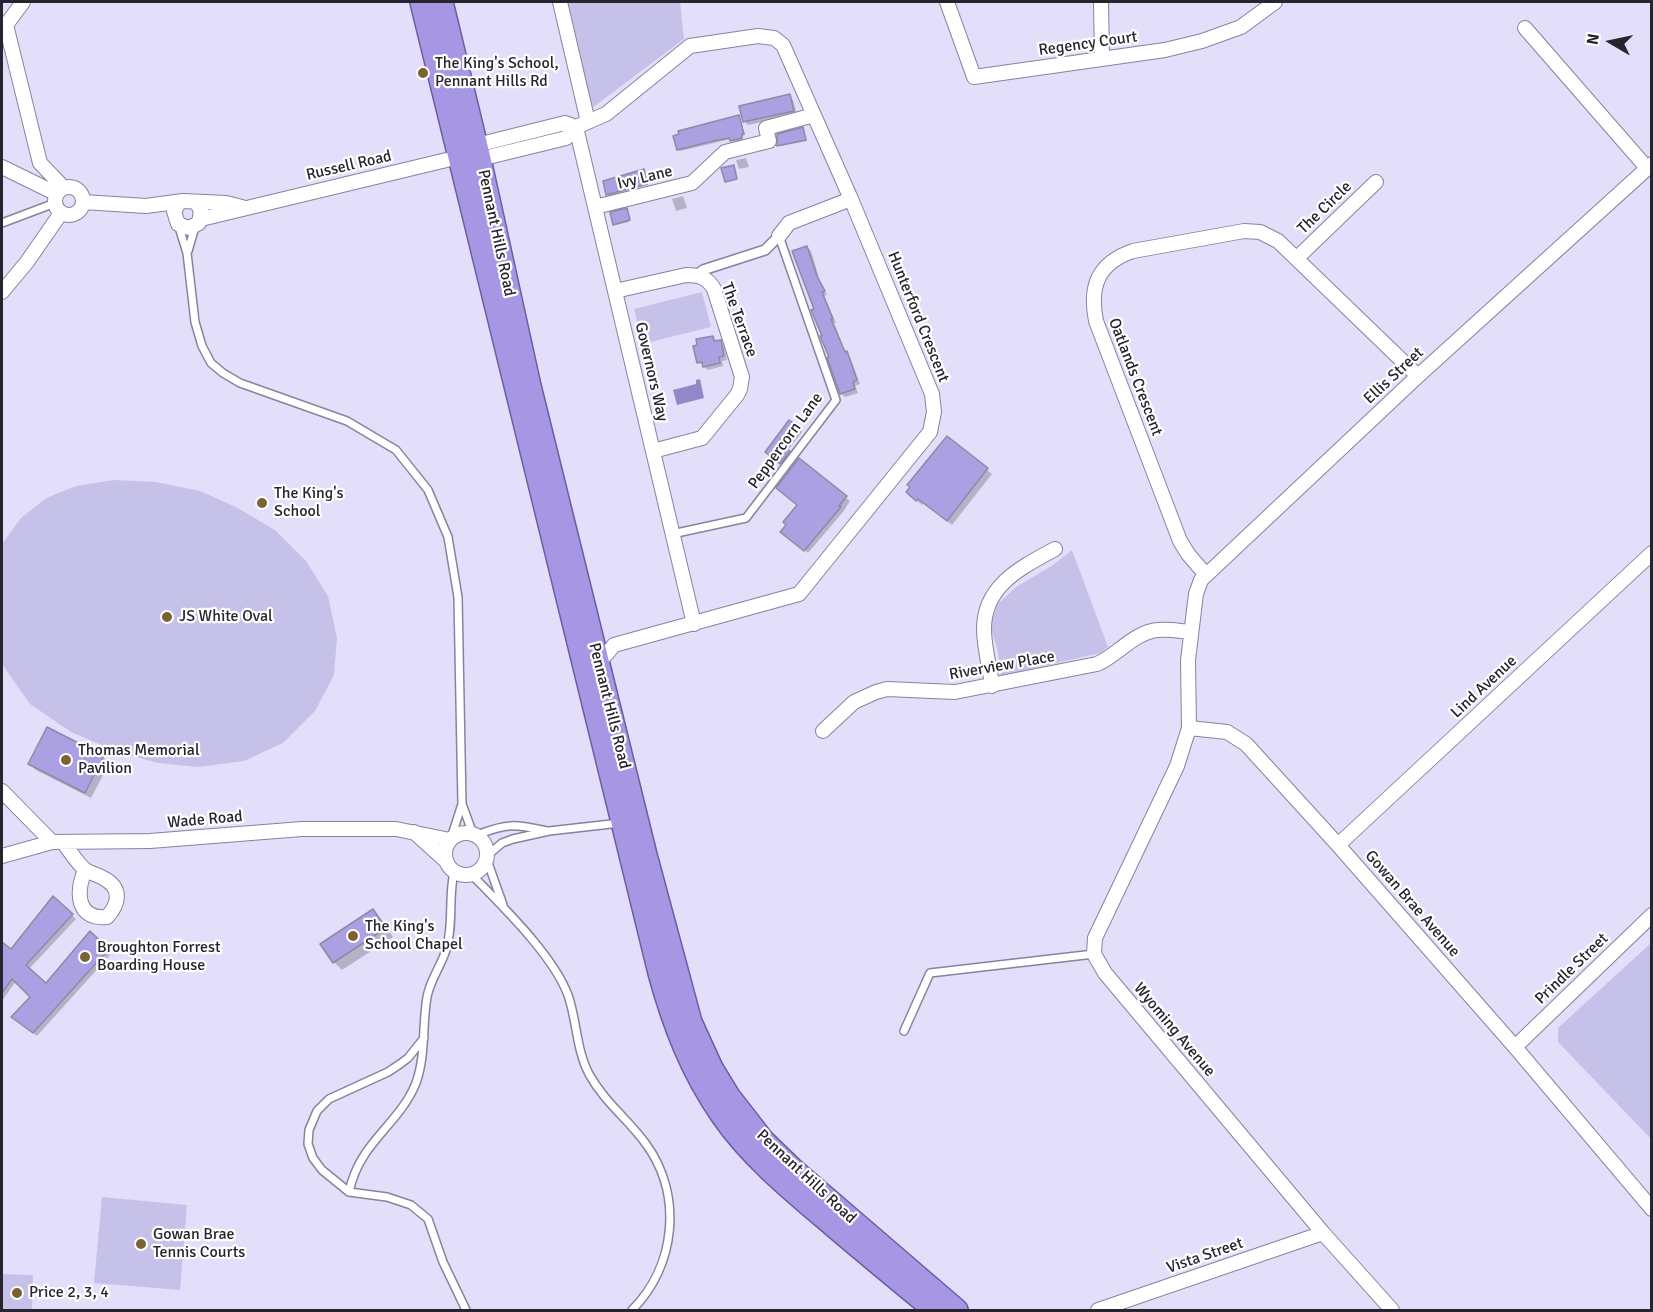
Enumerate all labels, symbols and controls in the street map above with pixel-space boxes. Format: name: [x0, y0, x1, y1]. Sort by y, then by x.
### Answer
north arrow: [1581, 12, 1641, 72]
street label: Regency Court: [1037, 28, 1139, 60]
text: N: [1582, 32, 1604, 46]
place label: The King's School, Pennant Hills Rd: [435, 54, 559, 92]
marker: The King's School, Pennant Hills Rd: [416, 66, 430, 80]
street label: Russell Road: [304, 147, 394, 185]
street label: Ivy Lane: [616, 162, 674, 194]
street label: Pennant Hills Road: [473, 168, 519, 298]
street label: The Circle: [1294, 178, 1356, 238]
street label: Hunterford Crescent: [883, 249, 953, 385]
street label: The Terrace: [717, 280, 761, 360]
street label: Oatlands Crescent: [1104, 315, 1166, 439]
street label: Governors Way: [630, 321, 672, 423]
street label: Ellis Street: [1360, 343, 1428, 409]
street label: Peppercorn Lane: [745, 389, 827, 493]
place label: The King's School: [274, 484, 343, 522]
marker: The King's School: [255, 496, 269, 510]
place label: JS White Oval: [179, 607, 273, 627]
marker: JS White Oval: [160, 610, 174, 624]
street label: Pennant Hills Road: [584, 641, 634, 771]
street label: Riverview Place: [948, 647, 1056, 685]
street label: Lind Avenue: [1447, 652, 1521, 722]
place label: Thomas Memorial Pavilion: [78, 741, 200, 779]
marker: Thomas Memorial Pavilion: [59, 753, 73, 767]
street label: Wade Road: [167, 807, 243, 833]
street label: Gowan Brae Avenue: [1360, 847, 1464, 961]
place label: The King's School Chapel: [365, 917, 463, 955]
marker: The King's School Chapel: [346, 929, 360, 943]
street label: Prindle Street: [1531, 929, 1613, 1009]
place label: Broughton Forrest Boarding House: [97, 938, 221, 976]
marker: Broughton Forrest Boarding House: [78, 950, 92, 964]
street label: Wyoming Avenue: [1129, 979, 1219, 1081]
street label: Pennant Hills Road: [752, 1126, 860, 1228]
place label: Gowan Brae Tennis Courts: [153, 1225, 245, 1263]
street label: Vista Street: [1164, 1234, 1246, 1278]
marker: Gowan Brae Tennis Courts: [134, 1237, 148, 1251]
place label: Price 2, 3, 4: [29, 1283, 109, 1303]
marker: Price 2, 3, 4: [10, 1286, 24, 1300]

